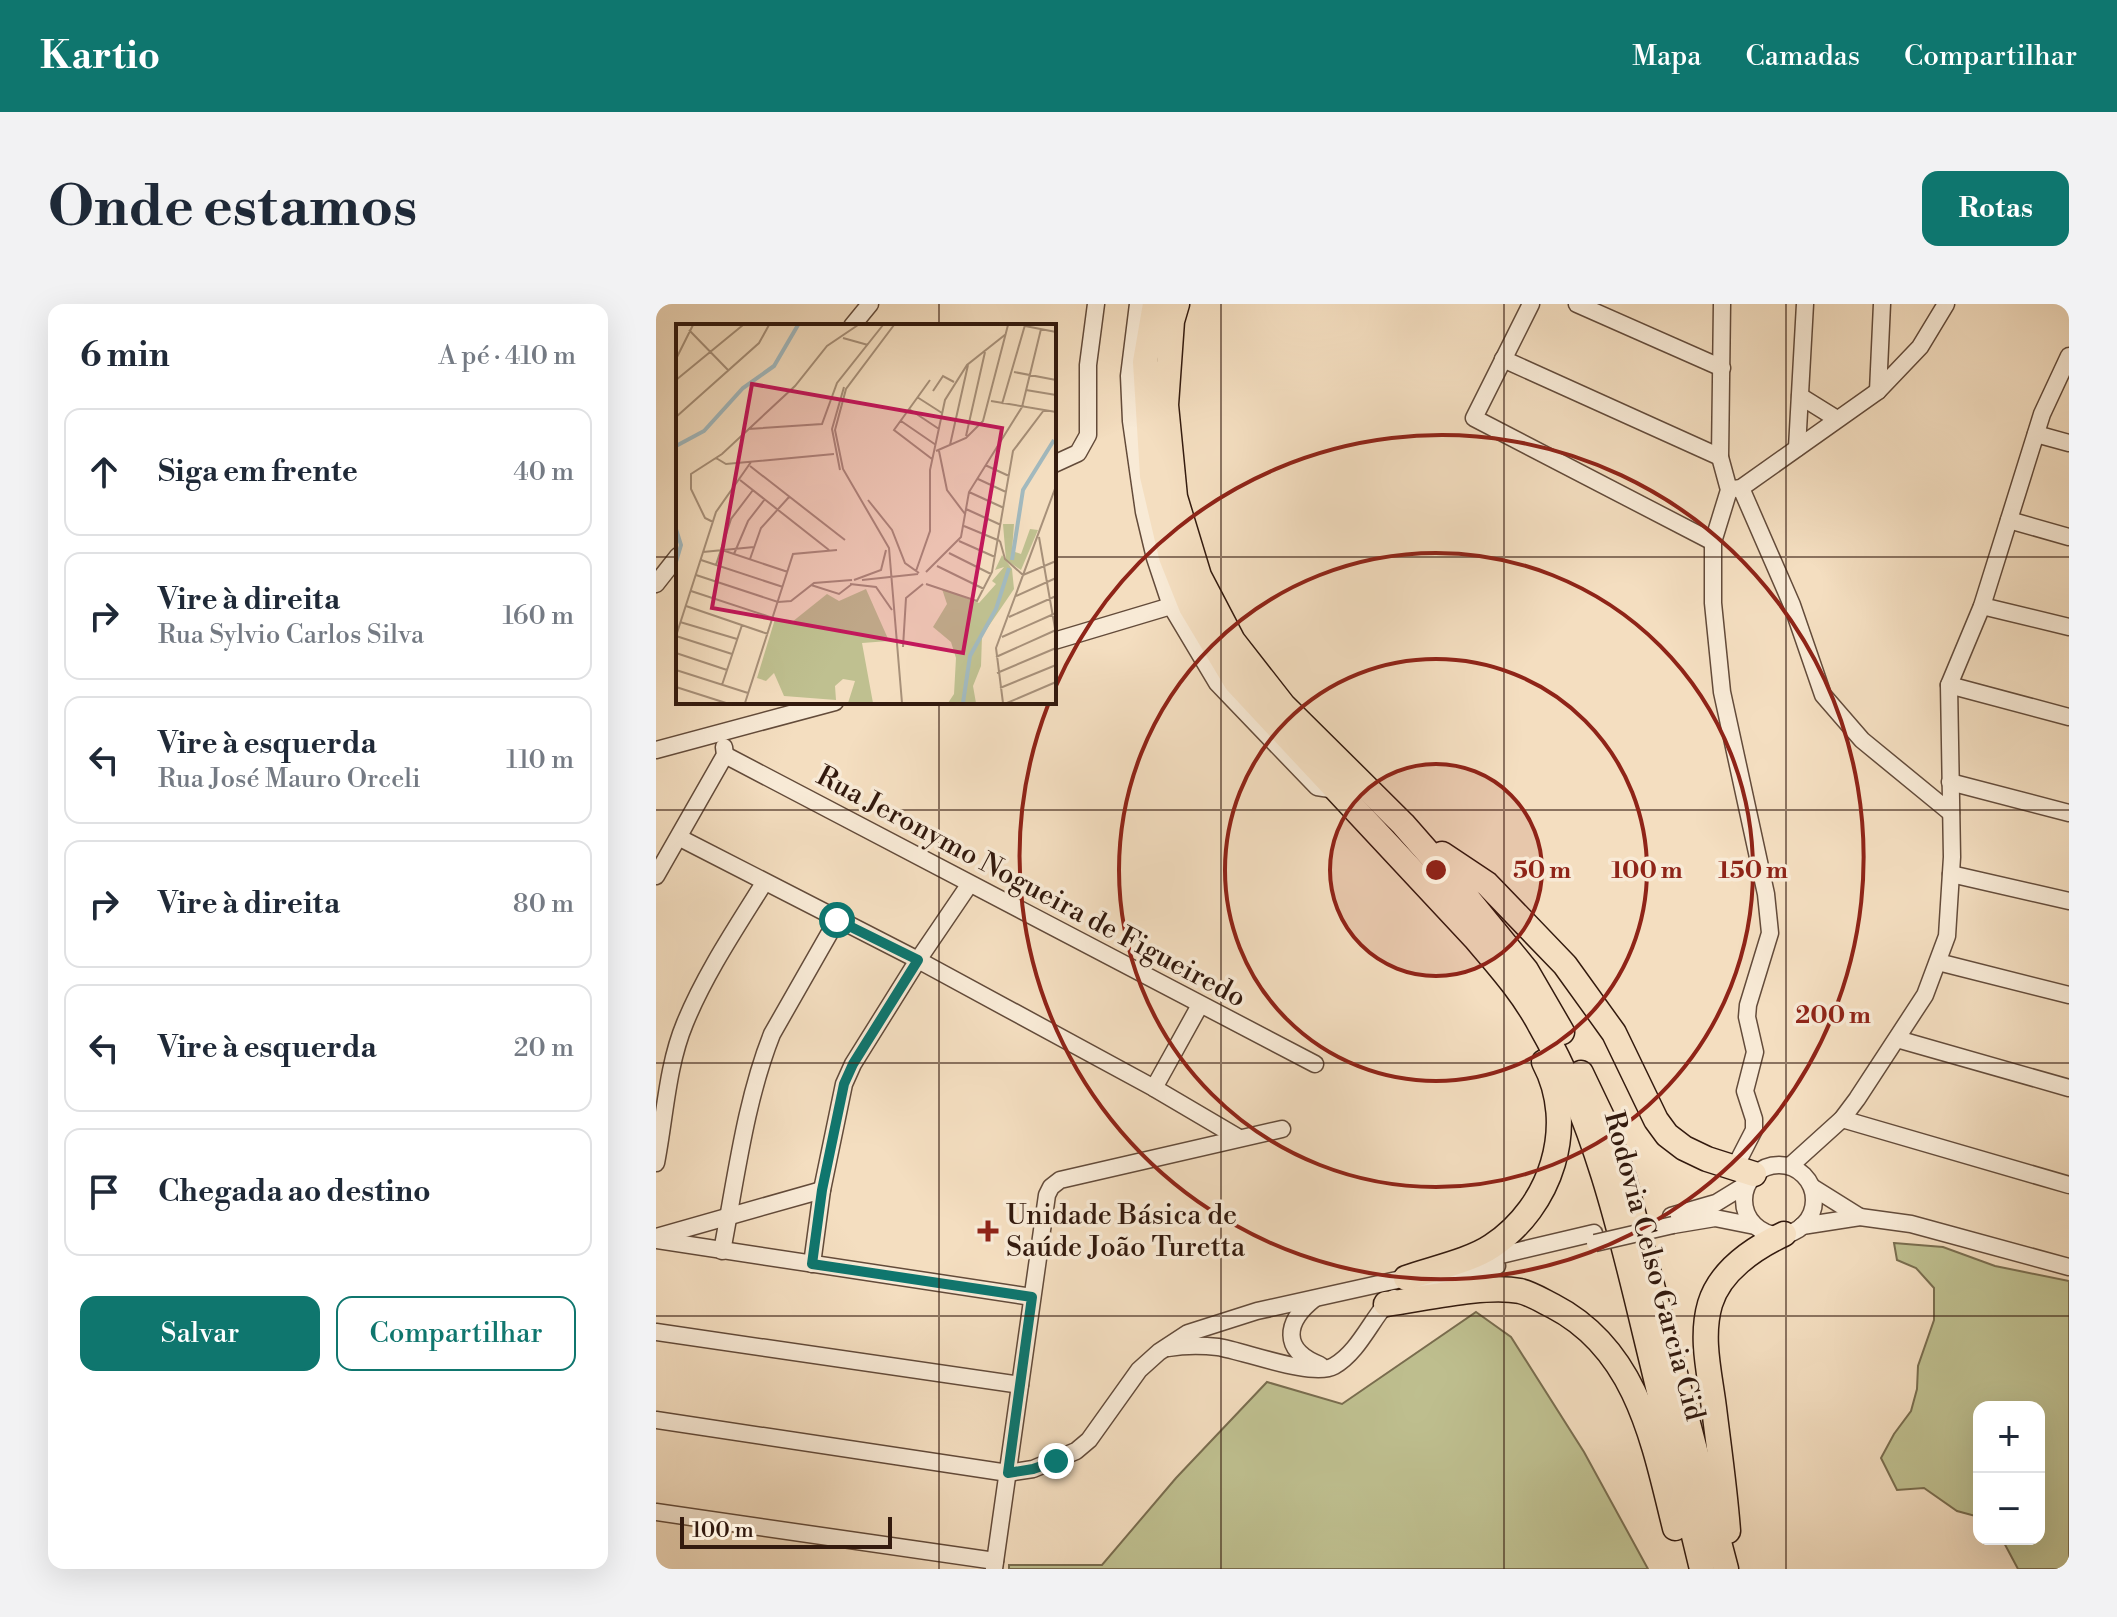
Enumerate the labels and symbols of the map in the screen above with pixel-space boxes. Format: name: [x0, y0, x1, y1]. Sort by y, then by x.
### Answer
inset map: [676, 324, 1056, 704]
street label: Rua Jeronymo Nogueira de Figueiredo: [810, 758, 1252, 1016]
centre of rings: [1422, 856, 1450, 884]
text: 50 m: [1513, 856, 1571, 886]
text: 100 m: [1611, 856, 1683, 886]
text: 150 m: [1718, 856, 1788, 886]
route start: [819, 902, 855, 938]
text: 200 m: [1795, 1001, 1871, 1031]
street label: Rodovia Celso Garcia Cid: [1596, 1108, 1712, 1425]
place label: Unidade Básica de Saúde João Turetta: [1006, 1198, 1246, 1265]
marker: Unidade Básica de Saúde João Turetta: [977, 1220, 999, 1242]
route end: [1038, 1443, 1074, 1479]
scale bar: [680, 1513, 892, 1549]

